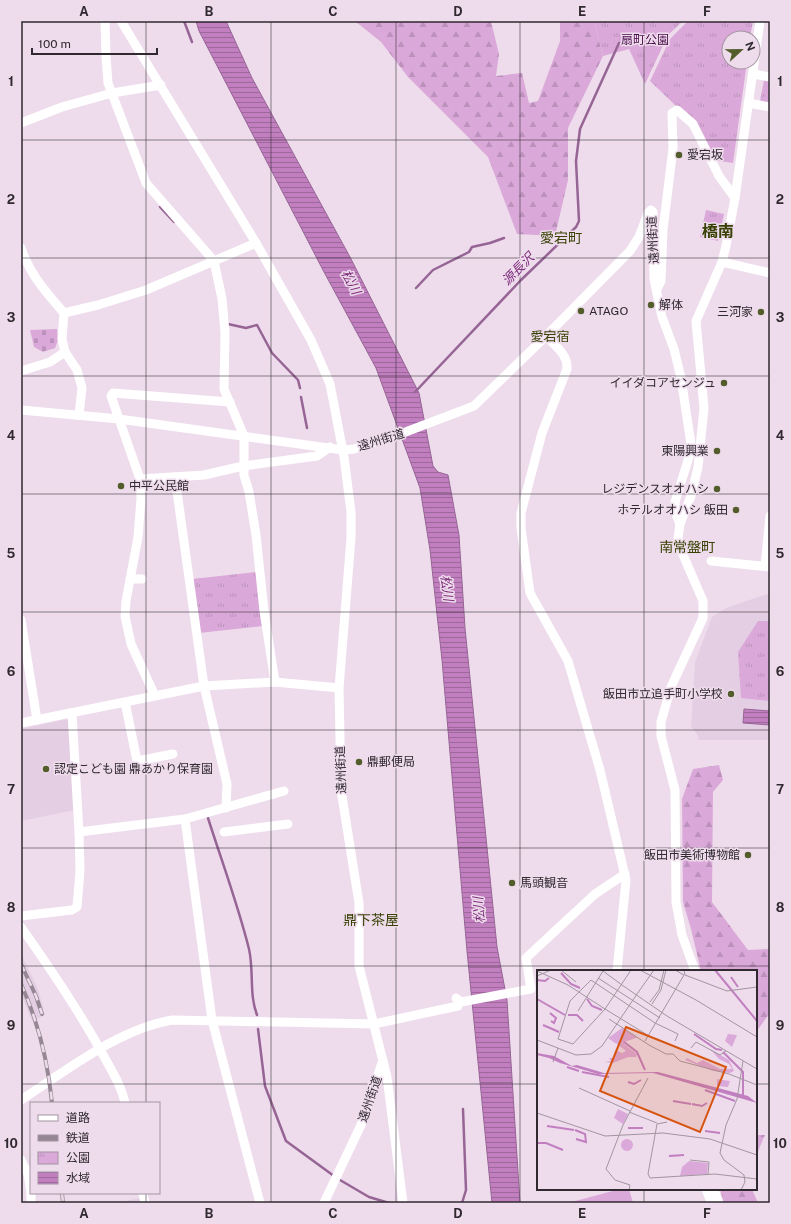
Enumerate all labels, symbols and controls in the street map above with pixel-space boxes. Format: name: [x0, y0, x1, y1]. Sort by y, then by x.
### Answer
text: A: [79, 4, 89, 19]
text: B: [205, 4, 214, 19]
text: C: [328, 4, 338, 19]
text: D: [453, 4, 463, 19]
text: E: [578, 4, 586, 19]
text: F: [703, 4, 711, 19]
scale bar: [32, 30, 157, 56]
north arrow: [721, 30, 761, 70]
park label: 扇町公園: [621, 33, 669, 47]
text: 100 m: [38, 37, 71, 51]
text: N: [743, 40, 757, 52]
text: 1: [8, 74, 14, 89]
text: 1: [777, 74, 783, 89]
place label: 愛宕坂: [687, 148, 723, 162]
marker: 愛宕坂: [674, 150, 684, 160]
text: 2: [7, 192, 15, 207]
text: 2: [776, 192, 784, 207]
street label: 遠州街道: [645, 216, 661, 264]
district label: 橋南: [702, 222, 734, 241]
district label: 愛宕町: [540, 230, 582, 246]
water label: 源長沢: [499, 248, 539, 288]
water label: 松川: [338, 267, 365, 299]
place label: 解体: [659, 298, 683, 312]
marker: 解体: [646, 300, 656, 310]
place label: ATAGO: [589, 304, 628, 318]
place label: 三河家: [717, 305, 753, 319]
marker: ATAGO: [576, 306, 586, 316]
marker: 三河家: [756, 307, 766, 317]
text: 3: [7, 310, 16, 325]
text: 3: [776, 310, 785, 325]
district label: 愛宕宿: [530, 329, 570, 344]
place label: イイダコアセンジュ: [610, 376, 716, 390]
marker: イイダコアセンジュ: [719, 378, 729, 388]
street label: 遠州街道: [356, 426, 406, 454]
text: 4: [7, 428, 16, 443]
text: 4: [776, 428, 785, 443]
place label: 東陽興業: [661, 444, 709, 458]
marker: 東陽興業: [712, 446, 722, 456]
place label: 中平公民館: [129, 479, 189, 493]
marker: 中平公民館: [116, 481, 126, 491]
place label: レジデンスオオハシ: [601, 482, 709, 496]
marker: レジデンスオオハシ: [712, 484, 722, 494]
place label: ホテルオオハシ 飯田: [617, 503, 728, 517]
marker: ホテルオオハシ 飯田: [731, 505, 741, 515]
district label: 南常盤町: [659, 539, 715, 555]
text: 5: [7, 546, 16, 561]
text: 5: [776, 546, 785, 561]
water label: 松川: [438, 574, 457, 604]
text: 6: [7, 664, 16, 679]
text: 6: [776, 664, 785, 679]
place label: 飯田市立追手町小学校: [603, 687, 723, 701]
marker: 飯田市立追手町小学校: [726, 689, 736, 699]
street label: 遠州街道: [333, 746, 349, 794]
place label: 鼎郵便局: [367, 755, 415, 769]
marker: 鼎郵便局: [354, 757, 364, 767]
place label: 認定こども園 鼎あかり保育園: [54, 762, 213, 776]
marker: 認定こども園 鼎あかり保育園: [41, 764, 51, 774]
text: 7: [7, 782, 15, 797]
text: 7: [776, 782, 784, 797]
place label: 飯田市美術博物館: [644, 848, 740, 862]
marker: 飯田市美術博物館: [743, 850, 753, 860]
place label: 馬頭観音: [520, 876, 568, 890]
marker: 馬頭観音: [507, 878, 517, 888]
water label: 松川: [470, 894, 488, 924]
text: 8: [7, 900, 16, 915]
text: 8: [776, 900, 785, 915]
district label: 鼎下茶屋: [343, 912, 399, 928]
inset map: [537, 970, 757, 1190]
text: 9: [7, 1018, 15, 1033]
text: 9: [776, 1018, 784, 1033]
street label: 遠州街道: [356, 1074, 384, 1124]
legend: [30, 1102, 160, 1194]
text: 道路: [66, 1111, 90, 1125]
text: 鉄道: [66, 1131, 90, 1145]
text: 10: [4, 1136, 18, 1151]
text: 10: [773, 1136, 787, 1151]
text: 公園: [66, 1151, 90, 1165]
text: 水域: [66, 1171, 90, 1185]
text: A: [79, 1206, 89, 1221]
text: B: [205, 1206, 214, 1221]
text: C: [328, 1206, 338, 1221]
text: D: [453, 1206, 463, 1221]
text: E: [578, 1206, 586, 1221]
text: F: [703, 1206, 711, 1221]

